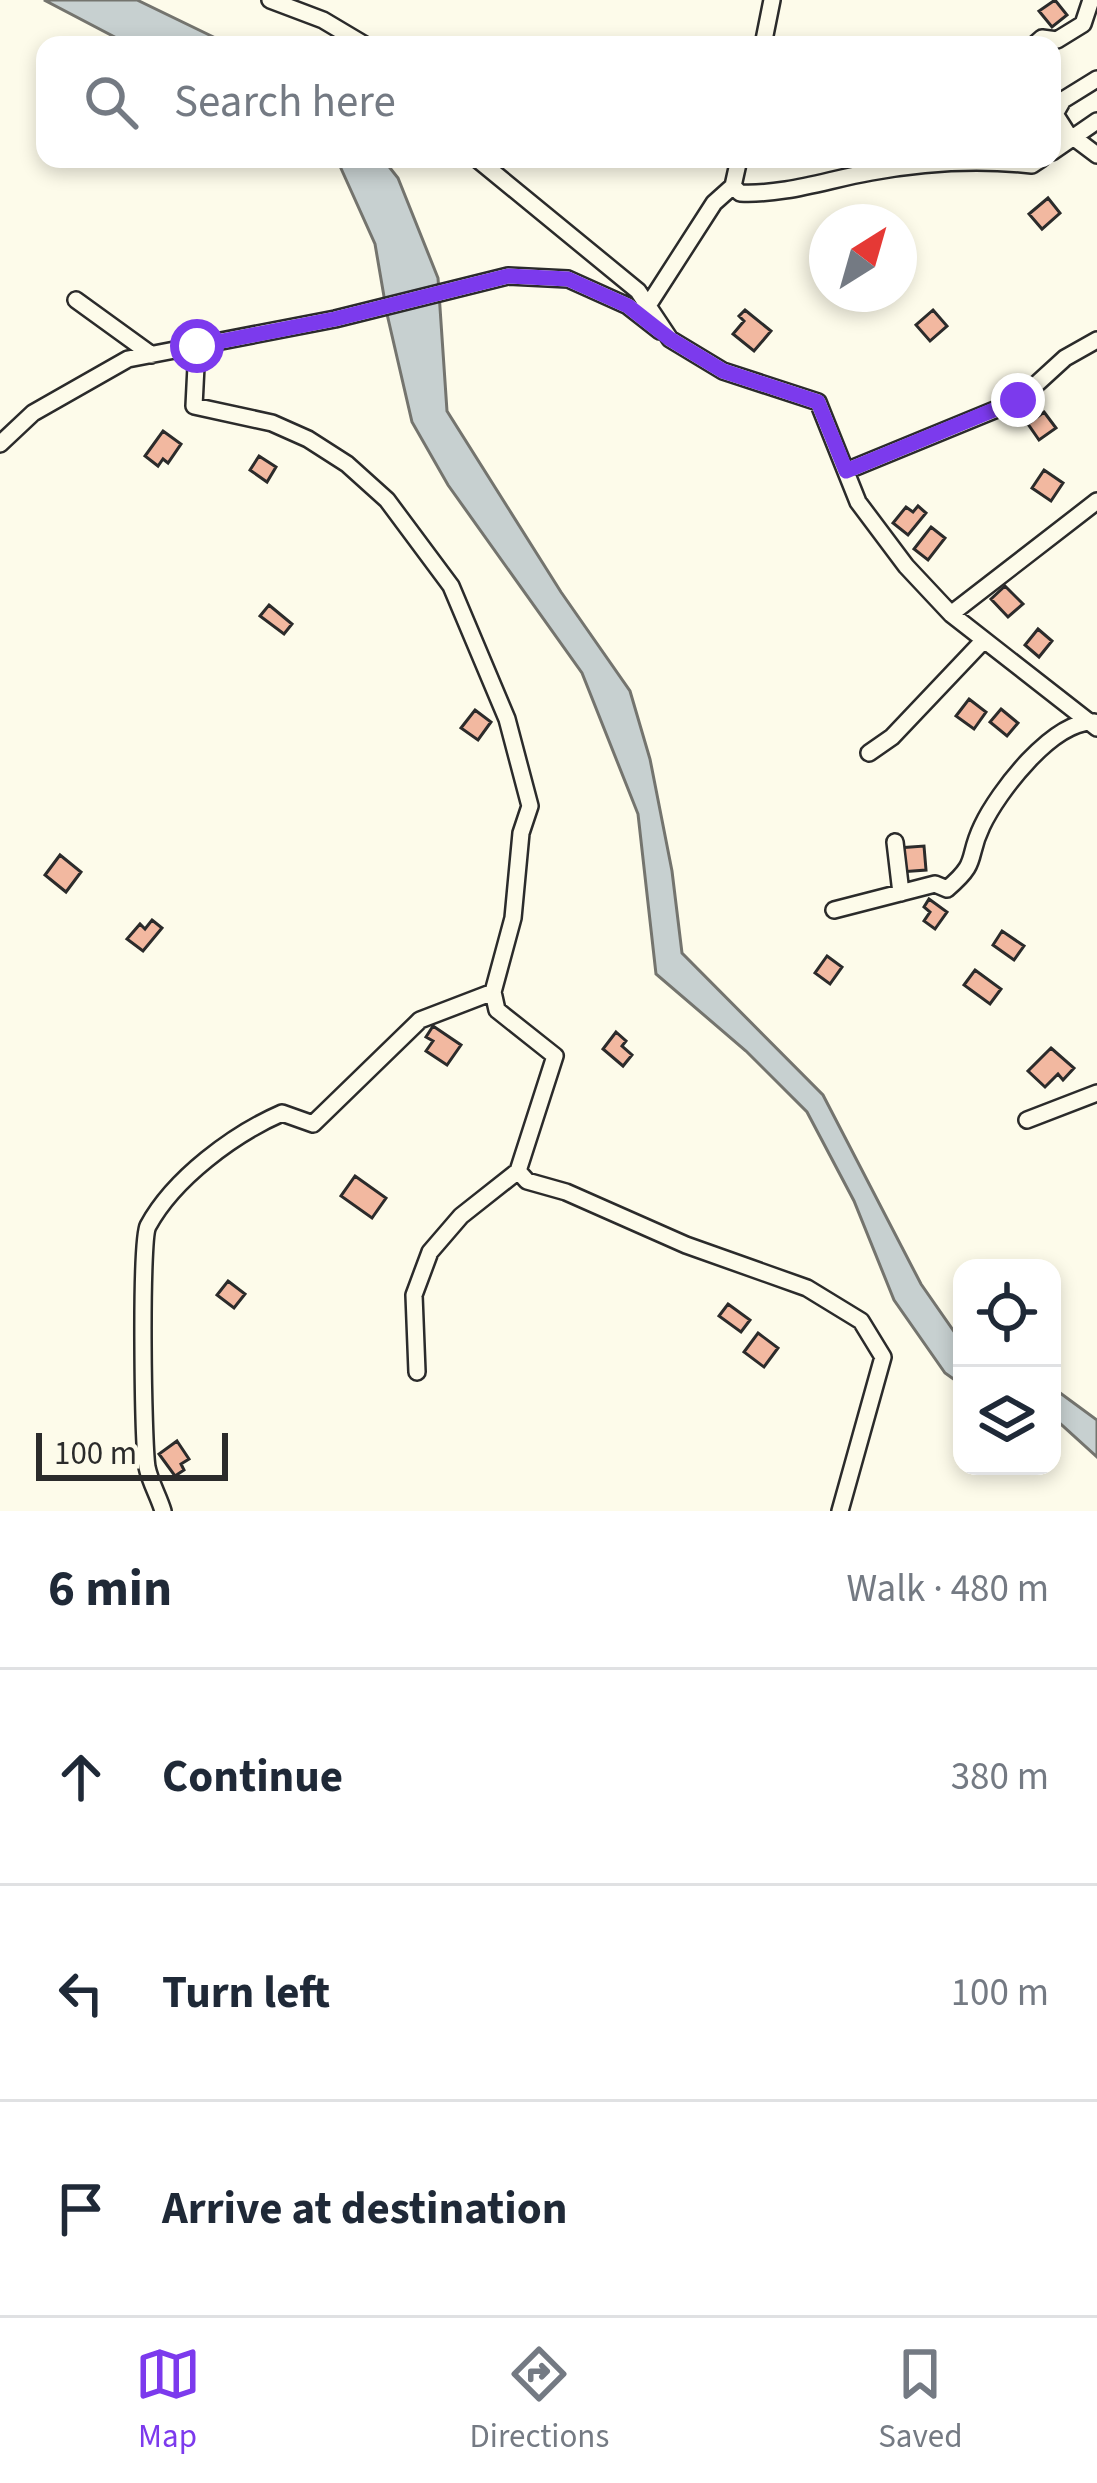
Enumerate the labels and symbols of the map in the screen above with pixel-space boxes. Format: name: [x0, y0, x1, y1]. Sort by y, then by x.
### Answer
north arrow: [809, 204, 917, 312]
route start: [170, 319, 224, 373]
route end: [991, 373, 1045, 427]
scale bar: [36, 1427, 228, 1480]

